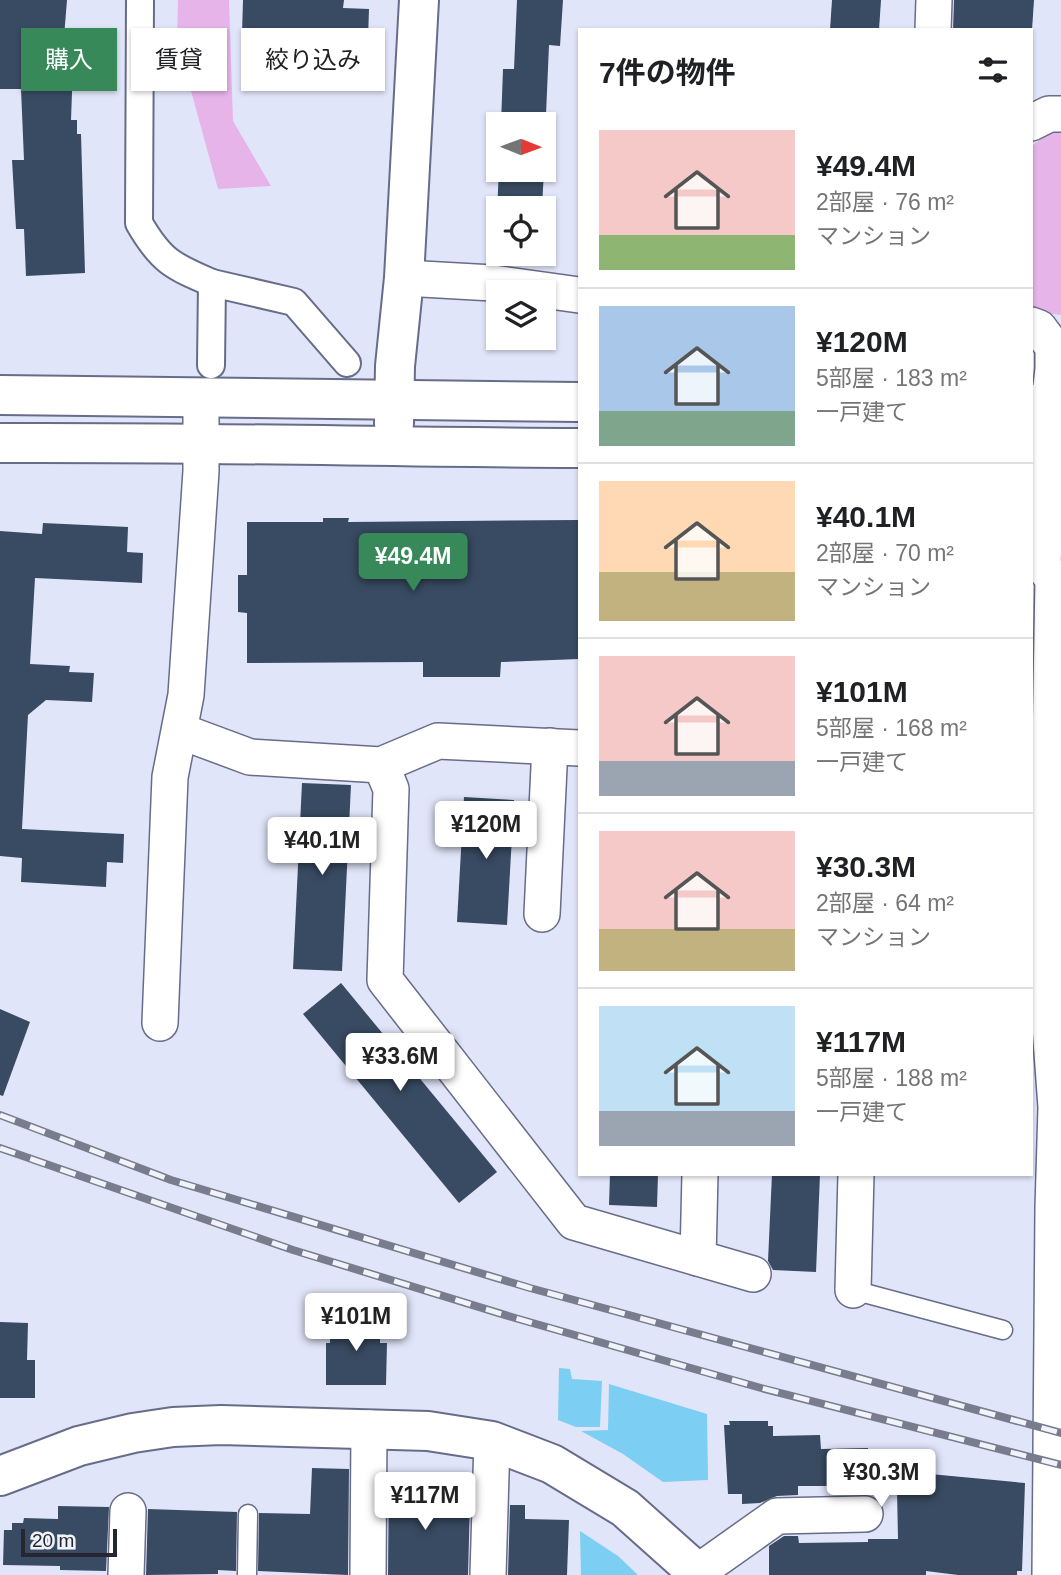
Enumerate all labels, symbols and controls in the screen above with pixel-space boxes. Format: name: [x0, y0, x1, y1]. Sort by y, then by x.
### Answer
chip: 購入: [21, 28, 117, 91]
chip: 賃貸: [131, 28, 227, 91]
chip: 絞り込み: [241, 28, 385, 91]
icon: filters: [974, 51, 1012, 89]
text: 7件の物件: [599, 56, 736, 89]
north arrow: [486, 112, 556, 182]
map controls: [486, 112, 556, 350]
text: ¥49.4M: [816, 149, 916, 182]
icon: home: [655, 158, 739, 242]
text: 2部屋 · 76 m²: [816, 189, 954, 215]
button: locate: [486, 196, 556, 266]
text: マンション: [816, 223, 931, 249]
button: layers: [486, 280, 556, 350]
text: ¥120M: [816, 325, 908, 358]
icon: home: [655, 334, 739, 418]
text: 5部屋 · 183 m²: [816, 365, 967, 391]
text: 一戸建て: [816, 399, 908, 425]
text: ¥40.1M: [816, 500, 916, 533]
icon: home: [655, 509, 739, 593]
pin: ¥49.4M: [356, 534, 470, 593]
text: 2部屋 · 70 m²: [816, 540, 954, 566]
text: ¥49.4M: [375, 543, 451, 569]
text: マンション: [816, 574, 931, 600]
text: ¥101M: [816, 675, 908, 708]
icon: home: [655, 684, 739, 768]
text: 5部屋 · 168 m²: [816, 715, 967, 741]
text: 一戸建て: [816, 749, 908, 775]
pin: ¥120M: [437, 802, 535, 861]
text: ¥120M: [451, 811, 521, 837]
pin: ¥40.1M: [265, 818, 379, 877]
text: ¥40.1M: [284, 827, 360, 853]
text: ¥30.3M: [816, 850, 916, 883]
icon: home: [655, 859, 739, 943]
text: 2部屋 · 64 m²: [816, 890, 954, 916]
text: マンション: [816, 924, 931, 950]
text: ¥117M: [816, 1025, 906, 1058]
pin: ¥33.6M: [343, 1034, 457, 1093]
icon: home: [655, 1034, 739, 1118]
text: ¥33.6M: [362, 1043, 438, 1069]
text: 5部屋 · 188 m²: [816, 1065, 967, 1091]
text: 一戸建て: [816, 1099, 908, 1125]
pin: ¥101M: [307, 1294, 405, 1353]
text: ¥101M: [321, 1303, 391, 1329]
pin: ¥30.3M: [824, 1450, 938, 1509]
text: ¥30.3M: [843, 1459, 919, 1485]
pin: ¥117M: [376, 1472, 474, 1532]
text: ¥117M: [390, 1482, 460, 1508]
scale bar: [21, 1526, 117, 1558]
text: 20 m: [32, 1530, 74, 1551]

